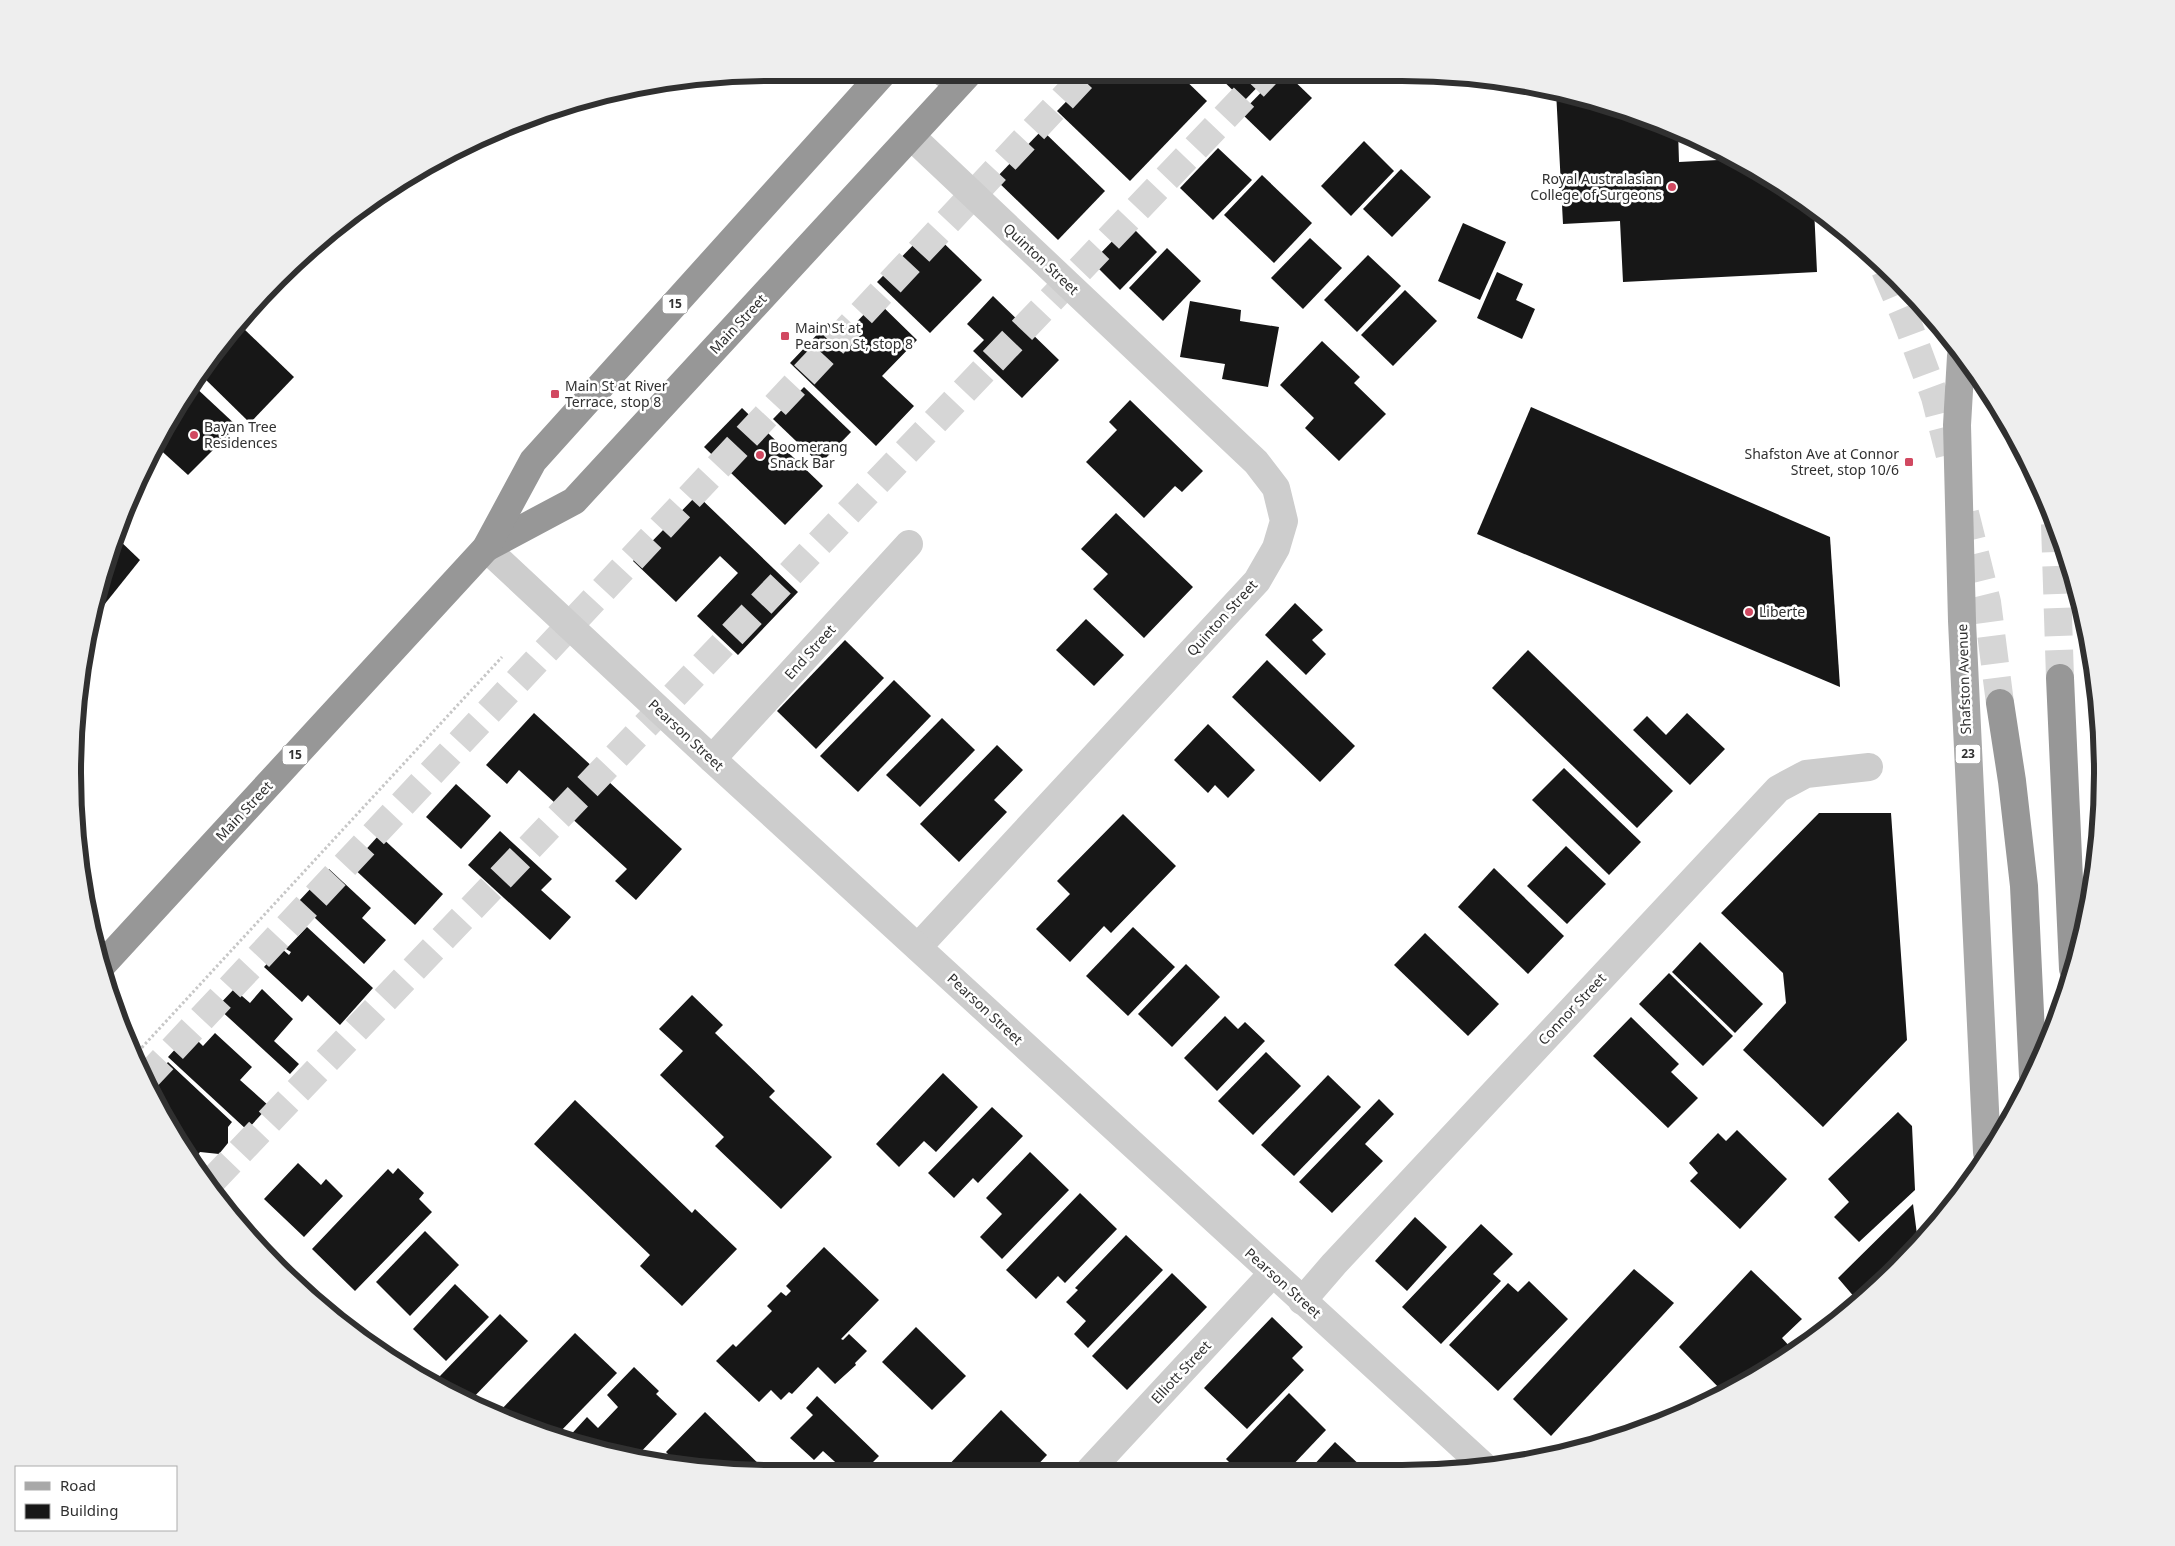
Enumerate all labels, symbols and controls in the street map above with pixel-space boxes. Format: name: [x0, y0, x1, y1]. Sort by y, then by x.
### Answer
place label: Royal Australasian College of Surgeons: [1530, 169, 1662, 204]
marker: Royal Australasian College of Surgeons: [1666, 181, 1678, 193]
street label: Quinton Street: [999, 219, 1083, 299]
street label: Main Street: [705, 290, 770, 358]
road number: 15: [662, 294, 688, 314]
place label: Main St at Pearson St, stop 8: [795, 318, 913, 353]
marker: Main St at Pearson St, stop 8: [779, 330, 791, 342]
place label: Main St at River Terrace, stop 8: [565, 376, 668, 411]
marker: Main St at River Terrace, stop 8: [549, 388, 561, 400]
place label: Bayan Tree Residences: [204, 417, 278, 452]
marker: Bayan Tree Residences: [188, 429, 200, 441]
place label: Boomerang Snack Bar: [770, 437, 848, 472]
place label: Shafston Ave at Connor Street, stop 10/6: [1744, 444, 1899, 479]
marker: Boomerang Snack Bar: [754, 449, 766, 461]
marker: Shafston Ave at Connor Street, stop 10/6: [1903, 456, 1915, 468]
street label: Quinton Street: [1182, 575, 1261, 660]
place label: Liberte: [1759, 602, 1805, 621]
marker: Liberte: [1743, 606, 1755, 618]
street label: End Street: [780, 620, 839, 683]
street label: Shafston Avenue: [1952, 623, 1975, 735]
street label: Pearson Street: [645, 695, 728, 775]
road number: 23: [1956, 744, 1980, 764]
road number: 15: [282, 746, 308, 764]
street label: Main Street: [211, 777, 276, 845]
street label: Pearson Street: [944, 969, 1027, 1049]
street label: Connor Street: [1533, 969, 1610, 1049]
street label: Pearson Street: [1241, 1243, 1326, 1322]
street label: Elliott Street: [1146, 1336, 1215, 1407]
legend: [15, 1466, 178, 1531]
text: Road: [60, 1475, 96, 1495]
text: Building: [60, 1500, 118, 1520]

